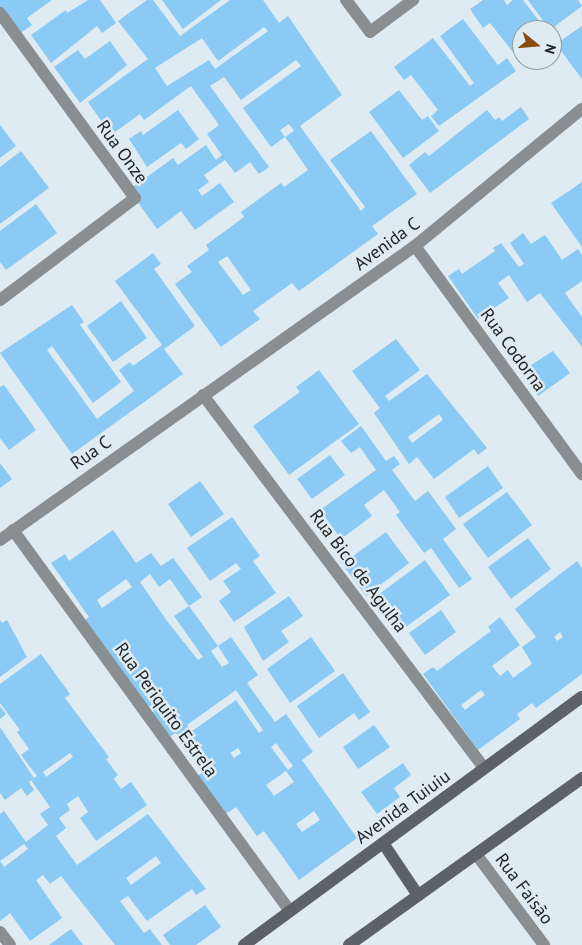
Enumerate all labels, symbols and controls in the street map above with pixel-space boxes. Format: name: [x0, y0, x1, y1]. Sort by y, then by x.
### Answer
north arrow: [512, 20, 562, 70]
text: N: [540, 42, 560, 56]
street label: Rua Onze: [92, 116, 152, 188]
street label: Avenida C: [350, 213, 424, 275]
street label: Rua Codorna: [476, 304, 550, 396]
street label: Rua C: [67, 431, 115, 475]
street label: Rua Bico de Agulha: [305, 505, 411, 637]
street label: Rua Periquito Estrela: [110, 639, 222, 781]
street label: Avenida Tuiuiu: [351, 765, 455, 849]
street label: Rua Faisão: [490, 849, 558, 929]

